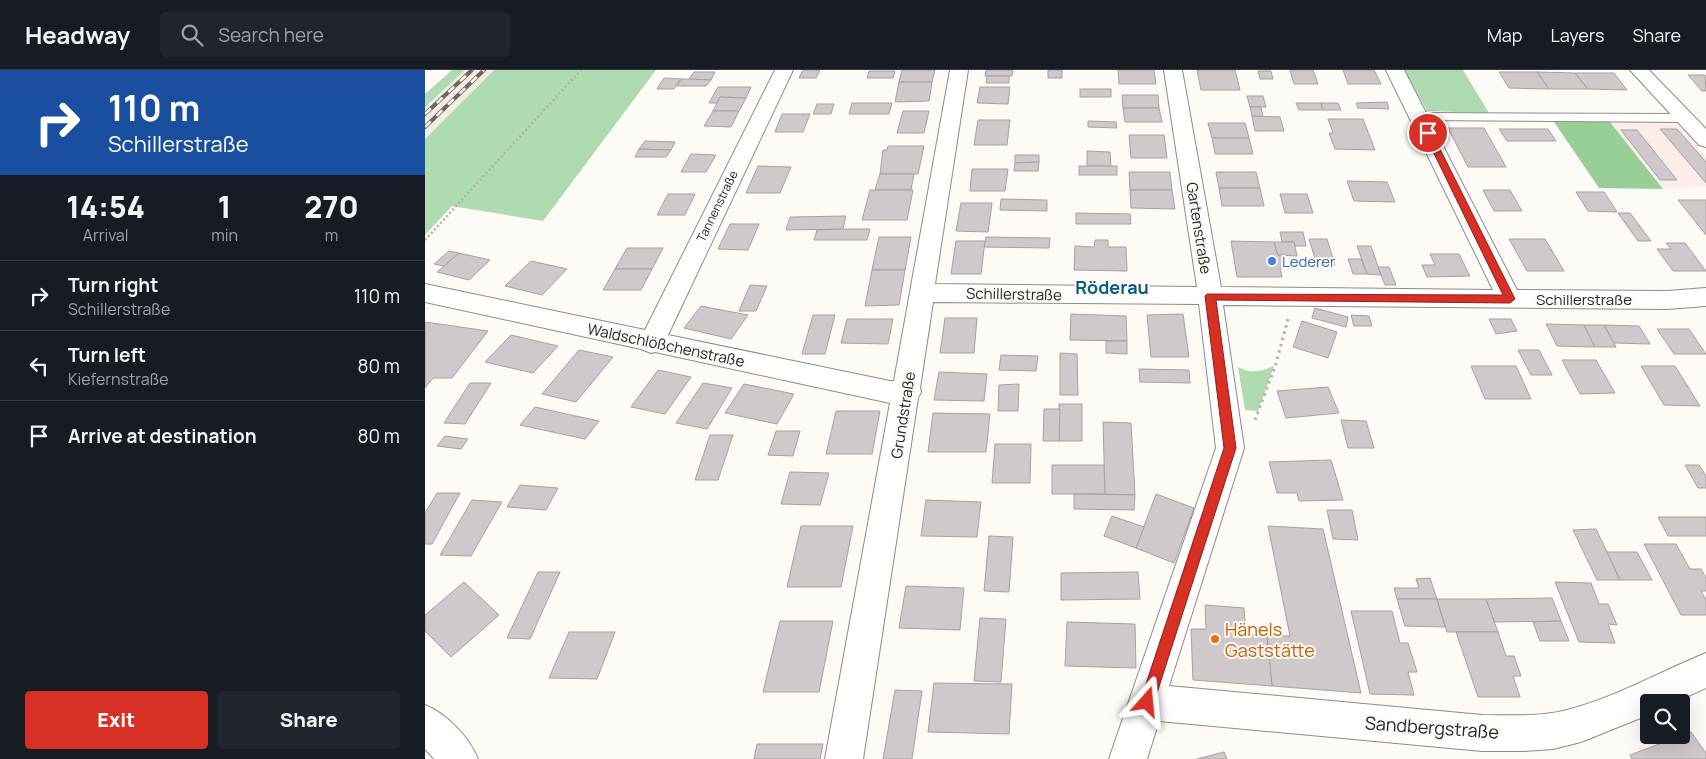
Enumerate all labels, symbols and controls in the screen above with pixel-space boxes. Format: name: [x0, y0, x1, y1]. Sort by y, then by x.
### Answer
search box: [160, 12, 510, 57]
text: Headway: [25, 18, 130, 51]
icon: search: [178, 21, 206, 49]
text: Search here: [218, 22, 324, 48]
text: Map: [1487, 23, 1522, 47]
text: Layers: [1550, 23, 1604, 47]
text: Share: [1632, 23, 1681, 47]
text: 110 m: [108, 84, 200, 132]
icon: right: [25, 90, 90, 155]
pin: [1407, 112, 1449, 154]
icon: arrive: [1414, 119, 1442, 147]
text: Schillerstraße: [108, 129, 249, 159]
street label: Tannenstraße: [692, 168, 742, 244]
street label: Gartenstraße: [1181, 181, 1217, 276]
text: 14:54: [66, 186, 145, 227]
text: 1: [218, 186, 231, 227]
text: 270: [304, 186, 359, 227]
text: Arrival: [83, 224, 128, 246]
text: min: [211, 224, 238, 246]
text: m: [325, 224, 338, 246]
place label: Lederer: [1282, 251, 1336, 272]
marker: Lederer: [1266, 255, 1278, 267]
text: Turn right: [68, 272, 158, 298]
district label: Röderau: [1075, 275, 1149, 299]
icon: right: [25, 282, 53, 310]
text: 110 m: [354, 283, 400, 309]
street label: Schillerstraße: [966, 283, 1062, 305]
street label: Schillerstraße: [1536, 289, 1632, 310]
text: Schillerstraße: [68, 298, 170, 320]
street label: Waldschlößchenstraße: [585, 318, 747, 372]
text: Turn left: [68, 342, 146, 368]
icon: left: [25, 352, 53, 380]
text: 80 m: [357, 353, 400, 379]
text: Kiefernstraße: [68, 368, 169, 390]
street label: Grundstraße: [886, 370, 920, 460]
icon: arrive: [25, 422, 53, 450]
text: Arrive at destination: [68, 423, 257, 449]
text: 80 m: [357, 423, 400, 449]
place label: Hänels Gaststätte: [1225, 617, 1315, 662]
marker: Hänels Gaststätte: [1209, 633, 1221, 645]
position arrow: [1120, 675, 1172, 727]
button: Exit: [25, 691, 208, 749]
button: Share: [218, 691, 400, 749]
map controls: [1640, 694, 1690, 744]
button: search: [1640, 694, 1690, 744]
street label: Sandbergstraße: [1364, 710, 1500, 744]

